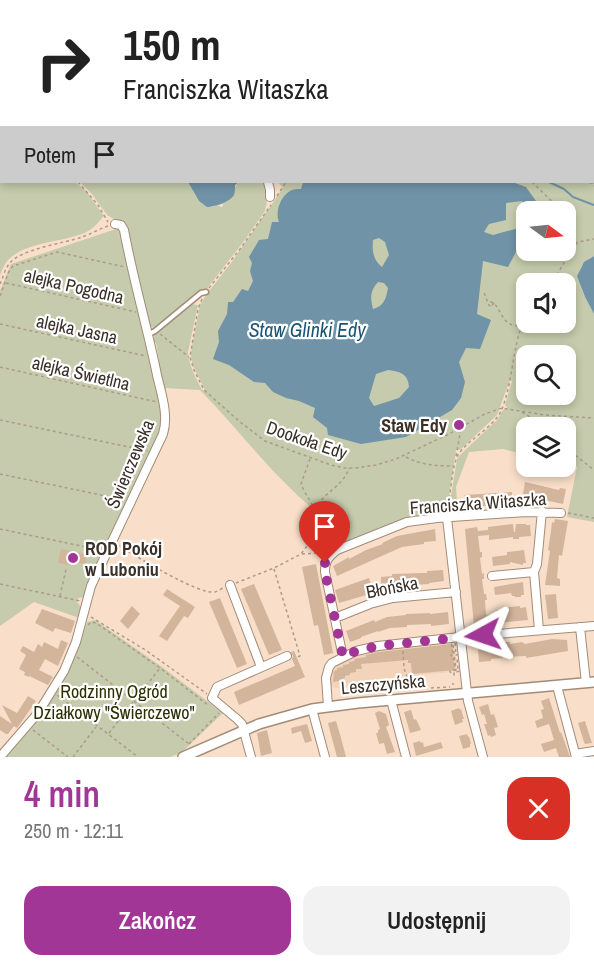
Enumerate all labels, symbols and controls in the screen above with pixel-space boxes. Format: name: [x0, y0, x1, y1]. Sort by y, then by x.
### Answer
text: 150 m: [123, 17, 221, 73]
icon: right: [24, 24, 102, 102]
text: Franciszka Witaszka: [123, 71, 328, 107]
icon: arrive: [88, 138, 121, 171]
text: Potem: [24, 140, 76, 170]
north arrow: [516, 201, 576, 261]
map controls: [516, 201, 576, 477]
street label: alejka Pogodna: [22, 262, 126, 310]
button: sound: [516, 273, 576, 333]
street label: alejka Jasna: [34, 308, 120, 350]
water label: Staw Glinki Edy: [249, 316, 366, 343]
button: search: [516, 345, 576, 405]
street label: alejka Świetlna: [30, 350, 132, 396]
place label: Staw Edy: [381, 413, 448, 438]
street label: Dookoła Edy: [263, 415, 351, 466]
street label: Świerczewska: [100, 416, 160, 512]
button: layers: [516, 417, 576, 477]
marker: Staw Edy: [452, 418, 466, 432]
street label: Franciszka Witaszka: [409, 486, 547, 520]
pin: [299, 501, 350, 563]
icon: arrive: [308, 510, 341, 543]
place label: ROD Pokój w Luboniu: [85, 536, 162, 582]
marker: ROD Pokój w Luboniu: [66, 551, 80, 565]
street label: Błońska: [364, 570, 420, 604]
position arrow: [451, 603, 515, 667]
street label: Leszczyńska: [340, 668, 426, 700]
park label: Rodzinny Ogród Działkowy "Świerczewo": [33, 679, 195, 725]
text: 4 min: [24, 770, 100, 818]
button: close: [507, 777, 570, 840]
text: 250 m · 12:11: [24, 817, 123, 844]
button: Zakończ: [24, 886, 291, 955]
button: Udostępnij: [303, 886, 570, 955]

